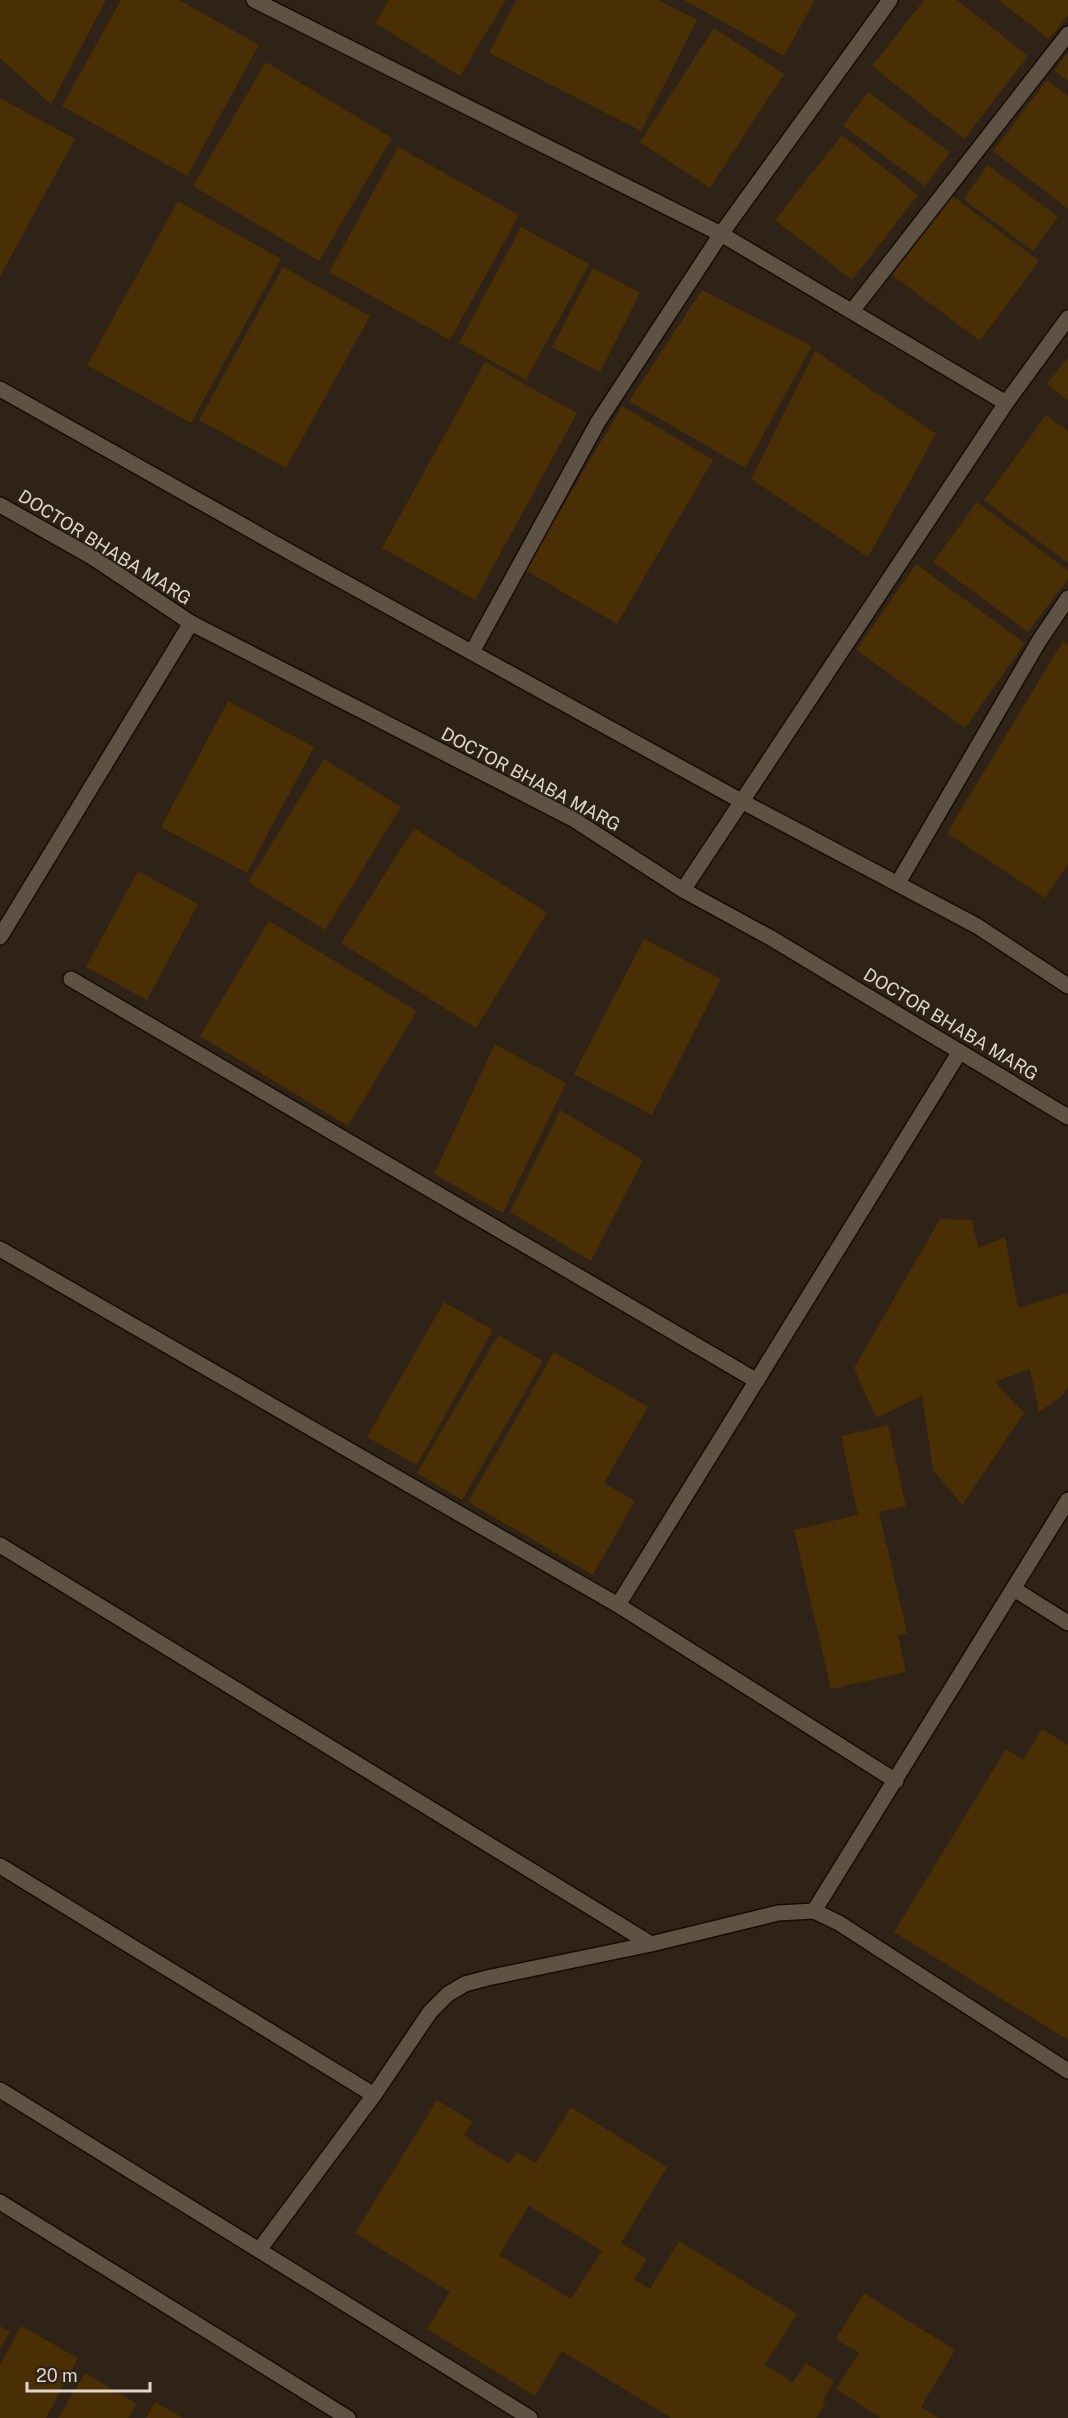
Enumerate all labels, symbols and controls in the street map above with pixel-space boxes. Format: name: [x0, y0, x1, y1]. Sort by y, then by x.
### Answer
street label: DOCTOR BHABA MARG: [15, 485, 195, 609]
street label: DOCTOR BHABA MARG: [438, 723, 624, 835]
street label: DOCTOR BHABA MARG: [860, 964, 1042, 1084]
scale bar: [27, 2355, 150, 2393]
text: 20 m: [36, 2365, 78, 2386]

